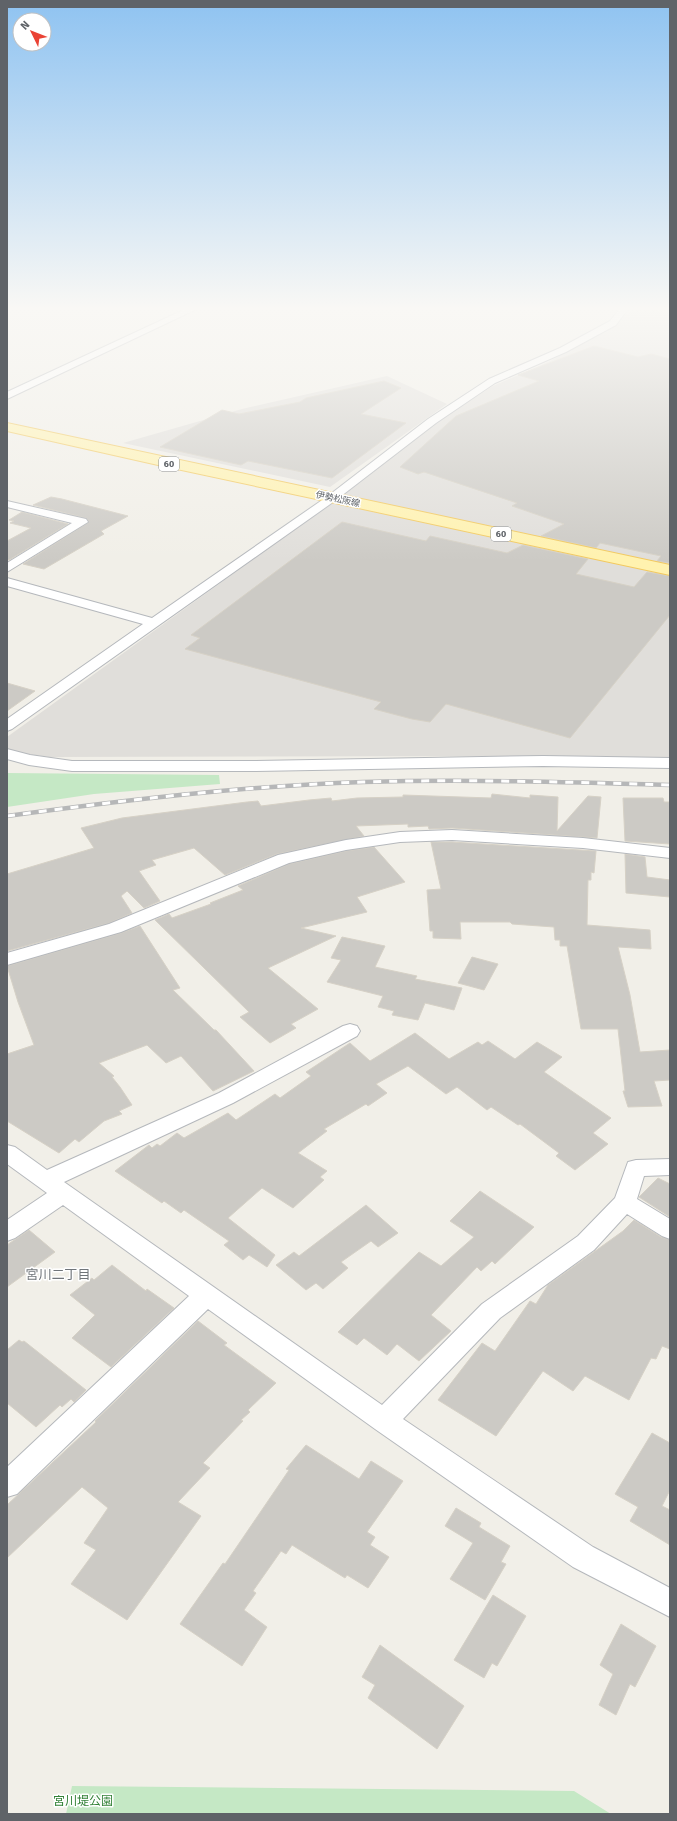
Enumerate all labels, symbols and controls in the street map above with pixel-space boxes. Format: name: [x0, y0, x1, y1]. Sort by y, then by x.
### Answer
north arrow: [12, 12, 52, 52]
text: N: [18, 18, 32, 33]
road number: 60: [159, 457, 179, 471]
street label: 伊勢松阪線: [314, 489, 362, 509]
road number: 60: [491, 527, 511, 541]
district label: 宮川二丁目: [25, 1267, 91, 1282]
park label: 宮川堤公園: [53, 1794, 113, 1808]

